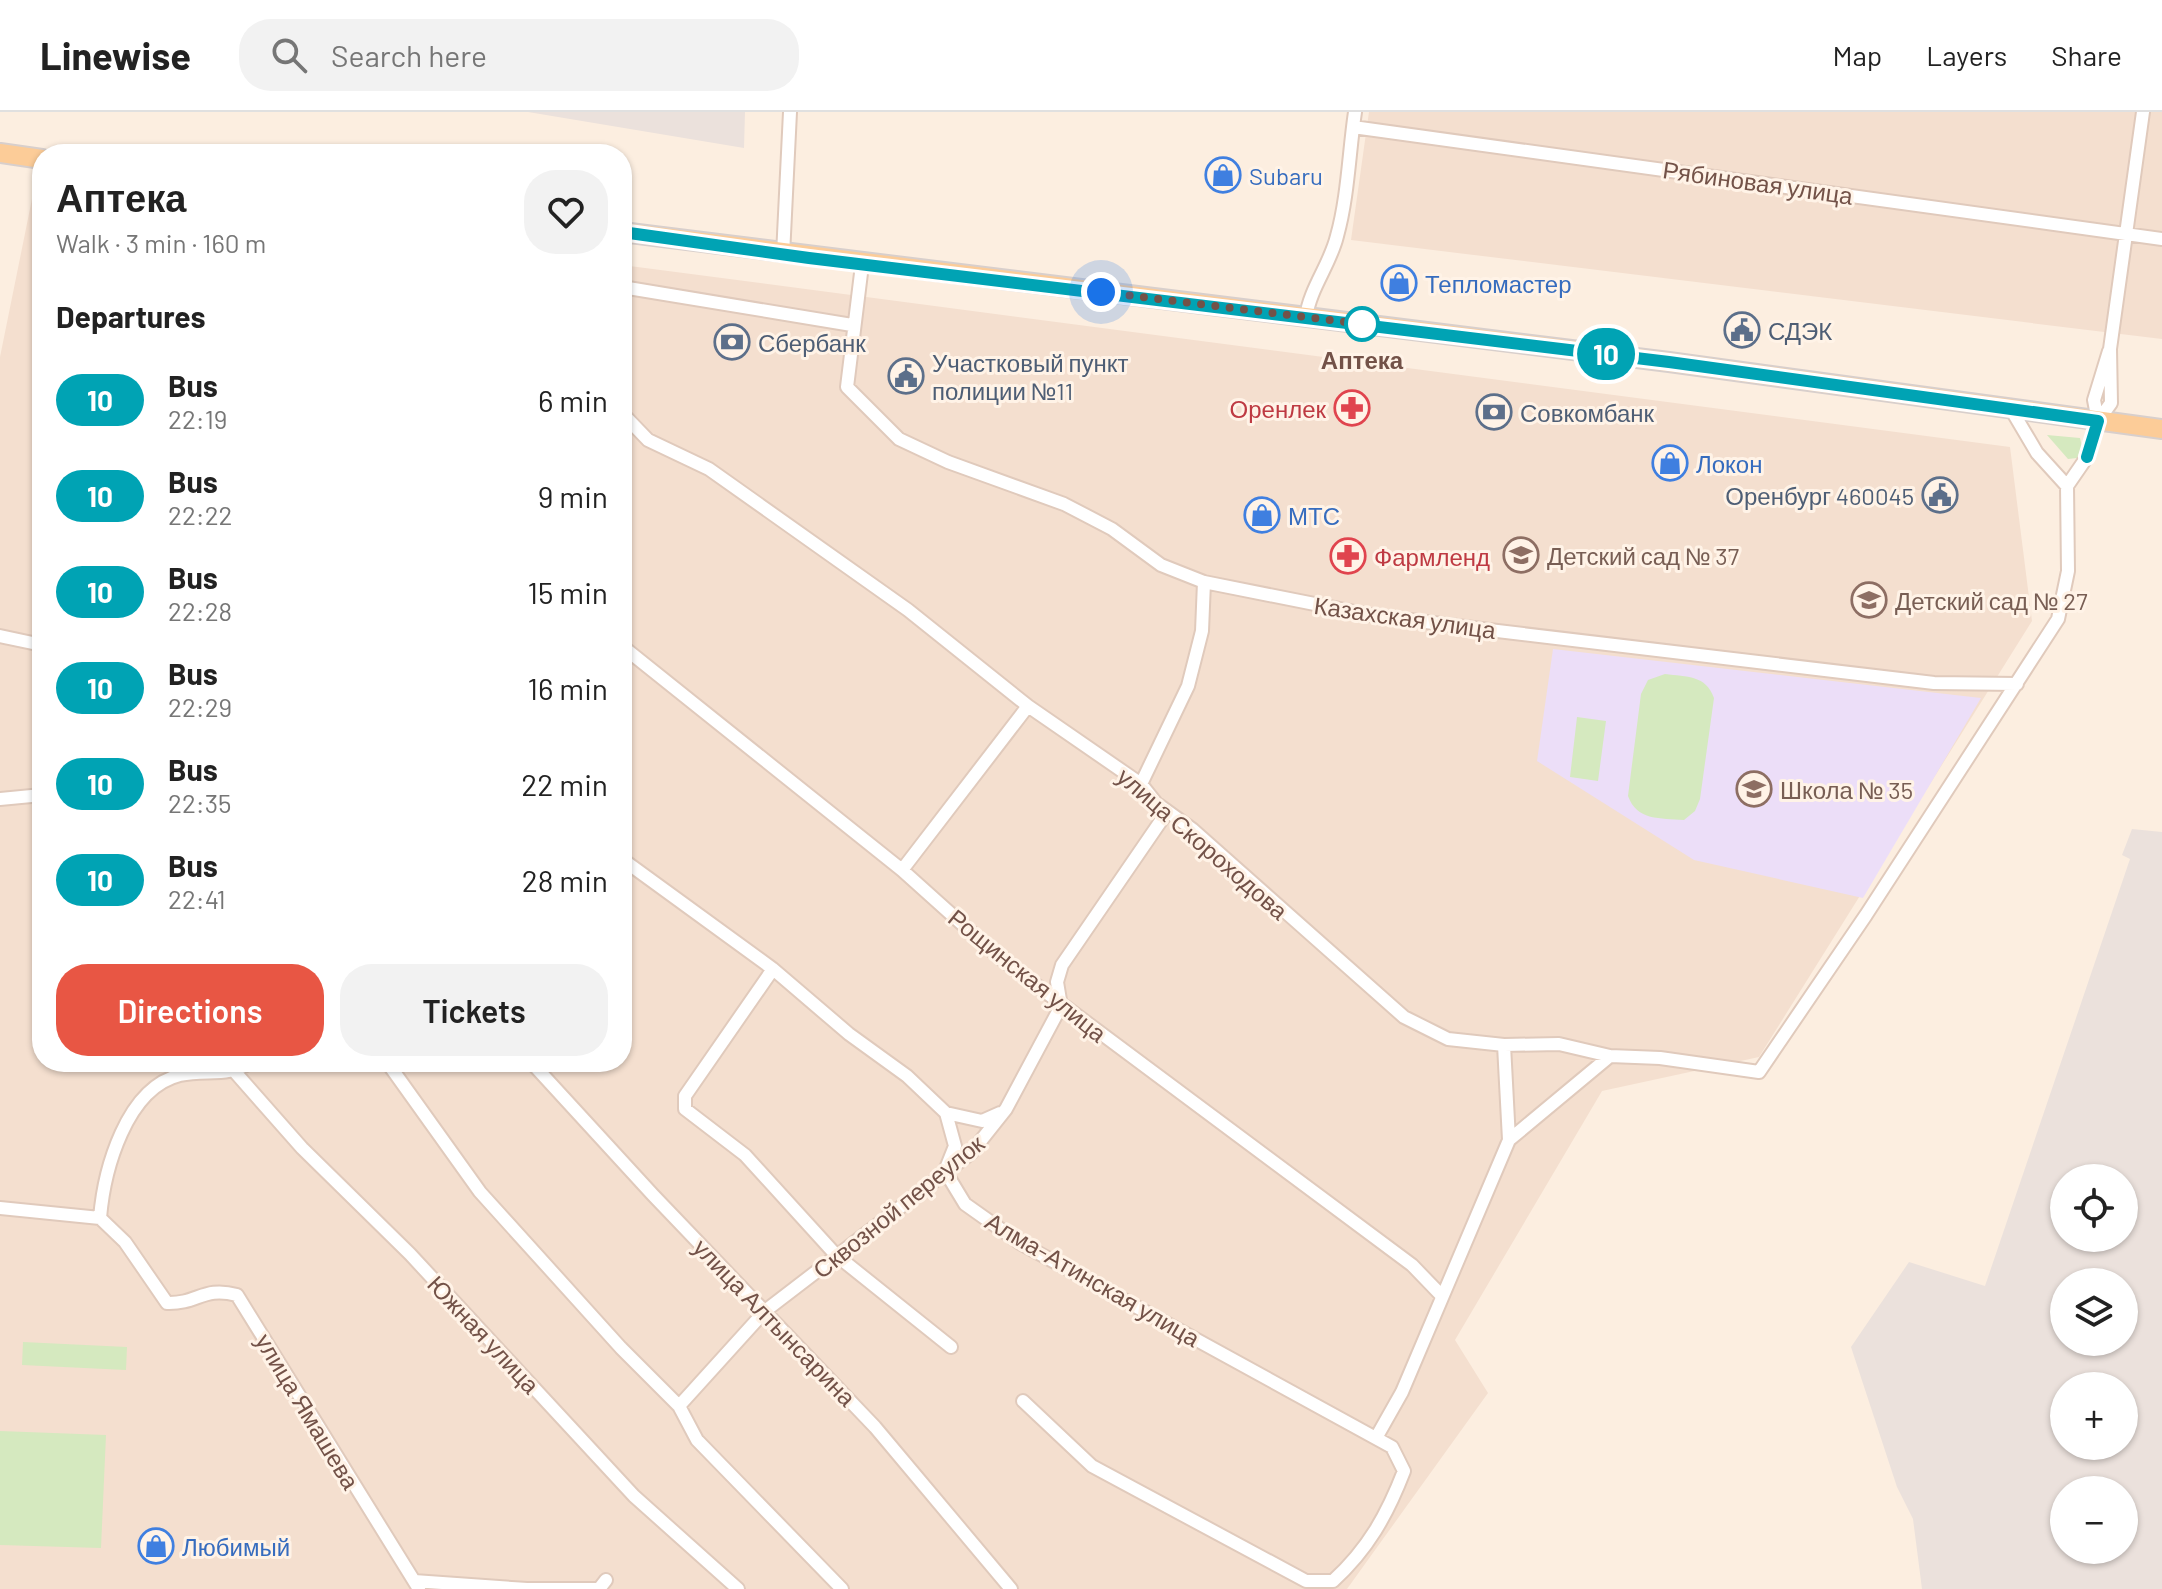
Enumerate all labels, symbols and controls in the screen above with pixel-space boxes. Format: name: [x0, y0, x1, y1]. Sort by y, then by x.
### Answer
search box: [239, 19, 799, 91]
text: Linewise: [40, 32, 191, 78]
icon: search: [267, 33, 311, 77]
text: Search here: [331, 37, 487, 73]
text: Map: [1832, 38, 1882, 72]
text: Layers: [1926, 38, 2007, 72]
text: Share: [2051, 38, 2122, 72]
street label: Рябиновая улица: [1661, 154, 1856, 210]
shop icon: Subaru: [1204, 156, 1242, 194]
place label: Subaru: [1249, 161, 1323, 190]
button: heart: [524, 170, 608, 254]
text: Аптека: [56, 174, 186, 220]
text: Walk · 3 min · 160 m: [56, 227, 266, 258]
shop icon: Тепломастер: [1380, 264, 1418, 302]
place label: Тепломастер: [1425, 269, 1572, 298]
your location: [1081, 272, 1121, 312]
text: Departures: [56, 298, 206, 334]
marker: Аптека: [1345, 307, 1379, 341]
public building icon: СДЭК: [1723, 311, 1761, 349]
place label: СДЭК: [1768, 316, 1832, 345]
bank icon: Сбербанк: [713, 323, 751, 361]
place label: Сбербанк: [758, 328, 866, 357]
line badge: 10: [1570, 328, 1642, 380]
text: 10: [1593, 337, 1619, 371]
place label: Аптека: [1321, 345, 1404, 374]
place label: Участковый пункт полиции №11: [932, 348, 1128, 405]
public building icon: Участковый пункт полиции №11: [887, 357, 925, 395]
text: Bus: [168, 367, 218, 403]
text: 6 min: [538, 382, 608, 418]
text: 10: [87, 383, 113, 417]
pharmacy icon: Оренлек: [1333, 389, 1371, 427]
bank icon: Совкомбанк: [1475, 393, 1513, 431]
place label: Оренлек: [1230, 394, 1327, 423]
place label: Совкомбанк: [1520, 398, 1655, 427]
text: 22:19: [168, 403, 227, 434]
shop icon: Локон: [1651, 444, 1689, 482]
place label: Локон: [1696, 449, 1762, 478]
text: Bus: [168, 463, 218, 499]
public building icon: Оренбург 460045: [1921, 476, 1959, 514]
text: 9 min: [538, 478, 608, 514]
text: 10: [87, 479, 113, 513]
place label: Оренбург 460045: [1725, 481, 1914, 510]
shop icon: МТС: [1243, 496, 1281, 534]
text: 22:22: [168, 499, 233, 530]
place label: МТС: [1288, 501, 1340, 530]
school or university icon: Детский сад № 37: [1502, 536, 1540, 574]
pharmacy icon: Фармленд: [1329, 537, 1367, 575]
place label: Детский сад № 37: [1547, 541, 1739, 570]
place label: Фармленд: [1374, 542, 1490, 571]
text: Bus: [168, 559, 218, 595]
text: 15 min: [527, 574, 608, 610]
text: 10: [87, 575, 113, 609]
school or university icon: Детский сад № 27: [1850, 581, 1888, 619]
place label: Детский сад № 27: [1895, 586, 2088, 615]
street label: Казахская улица: [1312, 590, 1498, 644]
text: 22:28: [168, 595, 232, 626]
text: Bus: [168, 655, 218, 691]
text: 16 min: [527, 670, 608, 706]
text: 10: [87, 671, 113, 705]
text: 22:29: [168, 691, 232, 722]
text: Bus: [168, 751, 218, 787]
street label: улица Скороходова: [1112, 761, 1295, 925]
text: 22 min: [521, 766, 608, 802]
text: 10: [87, 767, 113, 801]
school or university icon: Школа № 35: [1735, 770, 1773, 808]
place label: Школа № 35: [1780, 775, 1913, 804]
text: 22:35: [168, 787, 231, 818]
text: Bus: [168, 847, 218, 883]
text: 28 min: [522, 862, 608, 898]
text: 10: [87, 863, 113, 897]
text: 22:41: [168, 883, 226, 914]
street label: Рощинская улица: [943, 902, 1113, 1048]
button: Directions: [56, 964, 324, 1056]
button: Tickets: [340, 964, 608, 1056]
street label: Сквозной переулок: [807, 1128, 990, 1284]
map controls: [2050, 1164, 2138, 1564]
button: locate: [2050, 1164, 2138, 1252]
street label: Алма-Атинская улица: [981, 1206, 1206, 1353]
street label: улица Алтынсарина: [688, 1232, 863, 1412]
button: layers: [2050, 1268, 2138, 1356]
street label: Южная улица: [422, 1269, 546, 1399]
street label: улица Ямашева: [250, 1328, 366, 1495]
button: +: [2050, 1372, 2138, 1460]
button: −: [2050, 1476, 2138, 1564]
shop icon: Любимый: [137, 1527, 175, 1565]
place label: Любимый: [182, 1532, 290, 1561]

